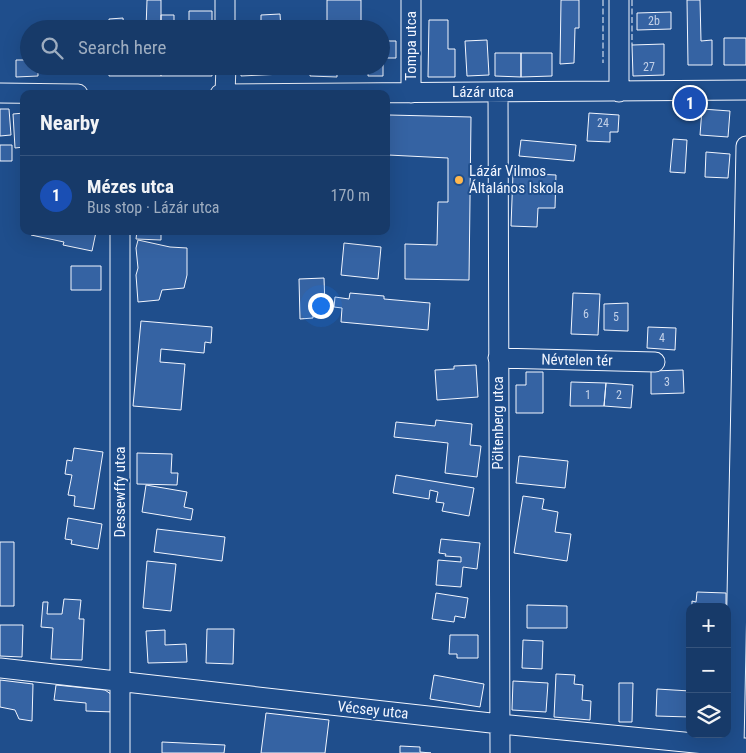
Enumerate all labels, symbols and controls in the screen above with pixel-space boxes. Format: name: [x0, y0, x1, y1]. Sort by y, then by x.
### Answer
street label: Tompa utca: [402, 11, 420, 81]
house number: 2b: [648, 14, 660, 28]
search box: [20, 20, 390, 75]
icon: search: [38, 34, 66, 62]
text: Search here: [78, 36, 166, 59]
house number: 27: [643, 60, 655, 74]
street label: Lázár utca: [452, 83, 514, 101]
pin: 1: [674, 84, 706, 122]
text: Nearby: [40, 111, 99, 135]
house number: 24: [597, 116, 609, 130]
place label: Lázár Vilmos Általános Iskola: [469, 162, 564, 197]
marker: Lázár Vilmos Általános Iskola: [453, 174, 465, 186]
text: Mézes utca: [87, 175, 174, 198]
text: 1: [52, 186, 60, 205]
text: 170 m: [331, 186, 370, 205]
text: Bus stop · Lázár utca: [87, 198, 220, 217]
your location: [308, 293, 334, 319]
house number: 6: [583, 307, 589, 321]
house number: 5: [613, 310, 619, 324]
house number: 4: [659, 331, 665, 345]
street label: Névtelen tér: [541, 350, 613, 370]
house number: 3: [664, 375, 670, 389]
street label: Pöltenberg utca: [489, 376, 507, 470]
house number: 1: [585, 388, 591, 402]
house number: 2: [616, 388, 622, 402]
street label: Dessewffy utca: [111, 446, 129, 538]
map controls: [686, 603, 731, 738]
button: +: [686, 603, 731, 648]
button: −: [686, 648, 731, 693]
button: layers: [686, 693, 731, 738]
street label: Vécsey utca: [337, 697, 409, 723]

